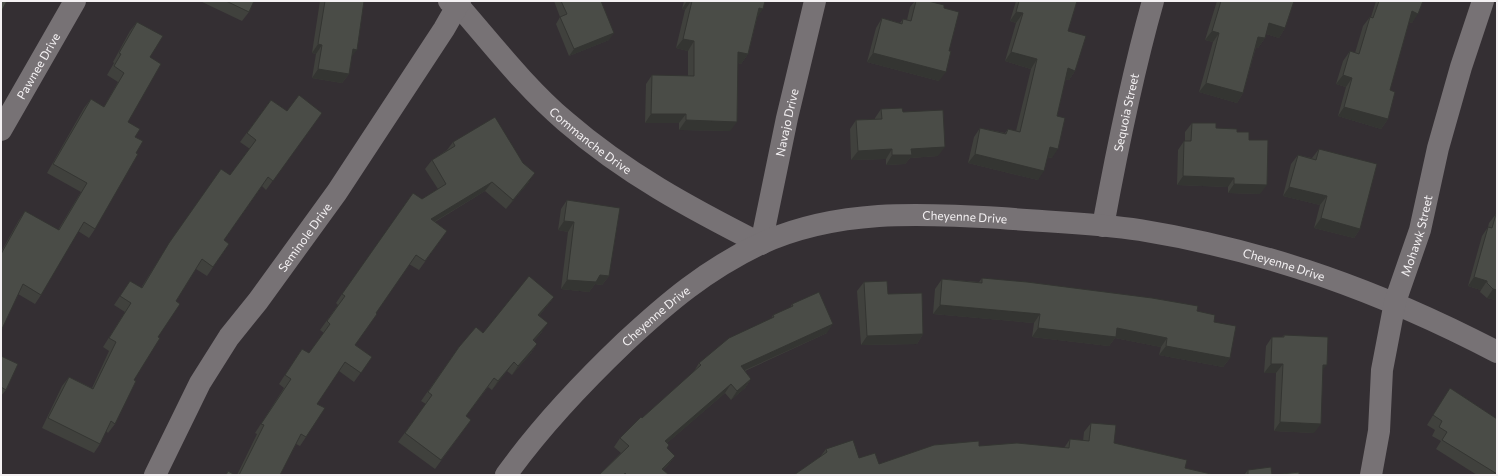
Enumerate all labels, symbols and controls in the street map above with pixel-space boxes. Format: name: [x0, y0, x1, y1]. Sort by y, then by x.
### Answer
street label: Pawnee Drive: [13, 30, 62, 101]
street label: Sequoia Street: [1110, 72, 1141, 153]
street label: Navajo Drive: [772, 87, 801, 158]
street label: Commanche Drive: [547, 104, 634, 176]
street label: Mohawk Street: [1398, 193, 1435, 278]
street label: Seminole Drive: [275, 200, 334, 274]
street label: Cheyenne Drive: [922, 208, 1008, 226]
street label: Cheyenne Drive: [1242, 245, 1327, 283]
street label: Cheyenne Drive: [619, 283, 692, 349]

